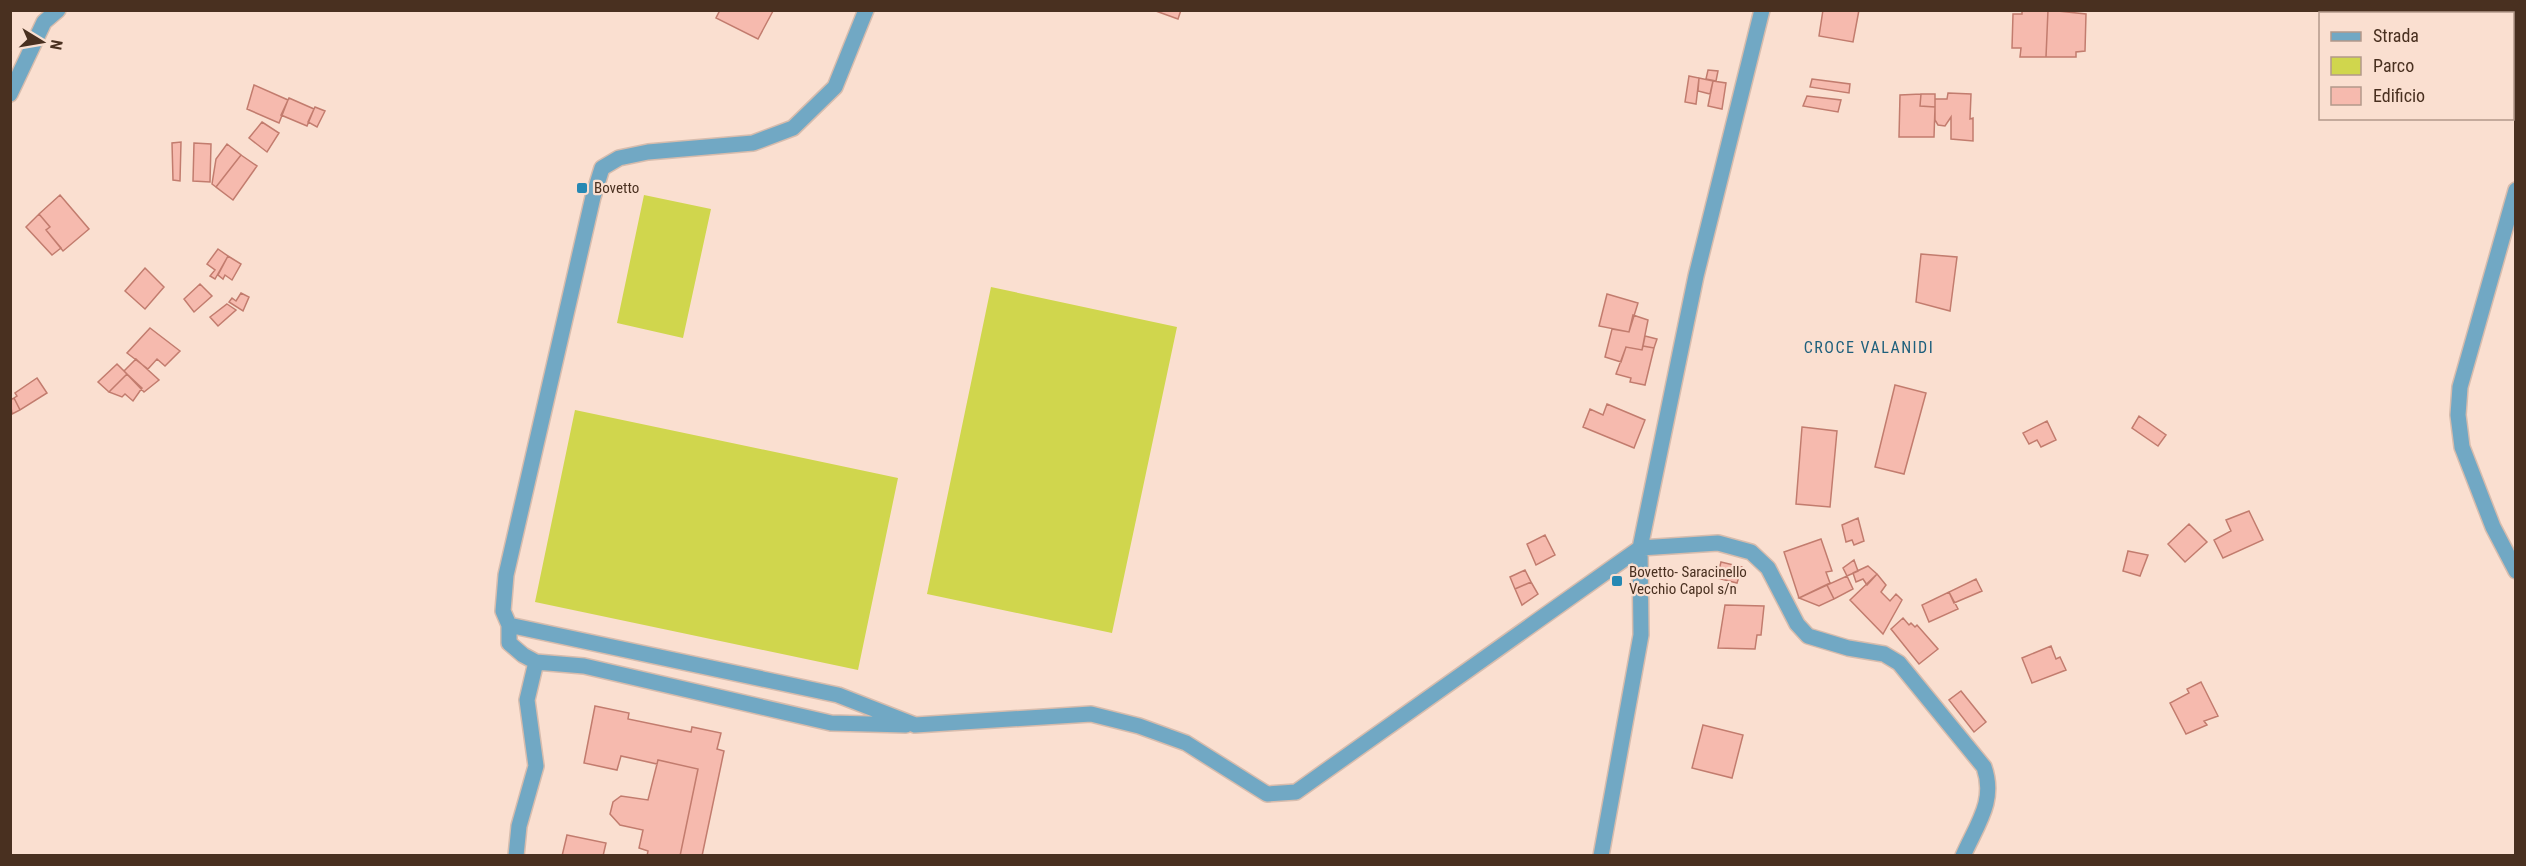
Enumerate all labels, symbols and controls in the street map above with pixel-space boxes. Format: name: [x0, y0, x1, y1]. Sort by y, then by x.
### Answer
north arrow: [12, 12, 72, 72]
legend: [2319, 12, 2514, 120]
text: Strada: [2373, 25, 2419, 46]
text: N: [46, 38, 66, 51]
text: Parco: [2373, 55, 2414, 76]
text: Edificio: [2373, 85, 2425, 106]
place label: Bovetto: [594, 179, 639, 197]
marker: Bovetto: [575, 181, 589, 195]
district label: CROCE VALANIDI: [1804, 338, 1934, 357]
place label: Bovetto- Saracinello Vecchio Capol s/n: [1629, 563, 1747, 598]
marker: Bovetto- Saracinello Vecchio Capol s/n: [1610, 574, 1624, 588]

